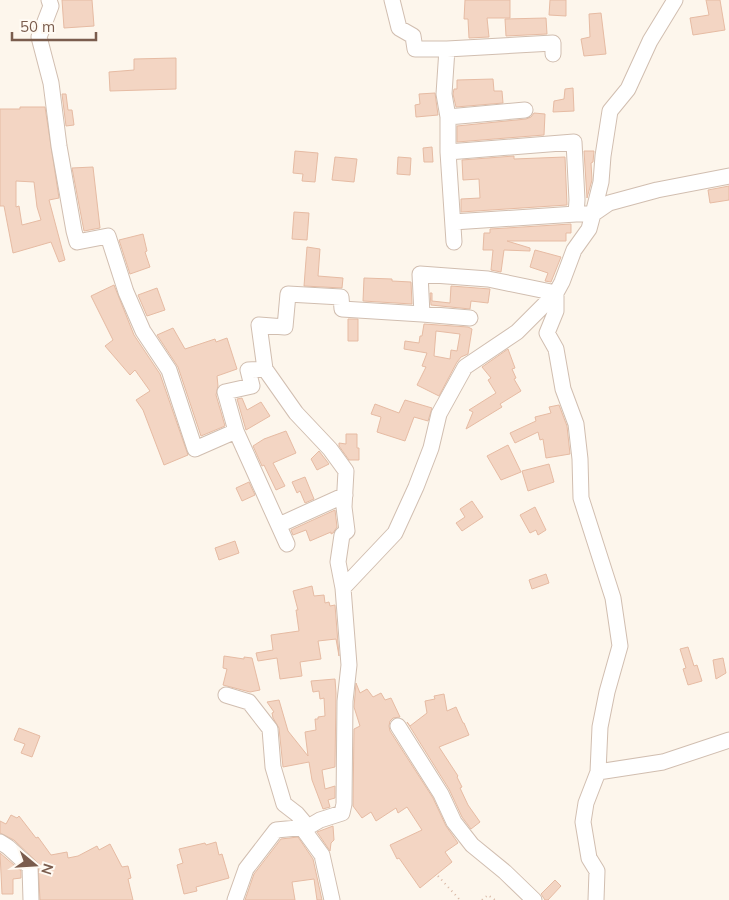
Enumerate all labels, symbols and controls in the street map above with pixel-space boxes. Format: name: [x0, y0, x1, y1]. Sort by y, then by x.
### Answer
scale bar: [12, 10, 96, 42]
text: 50 m: [20, 17, 55, 36]
north arrow: [10, 840, 60, 890]
text: N: [37, 861, 58, 877]

